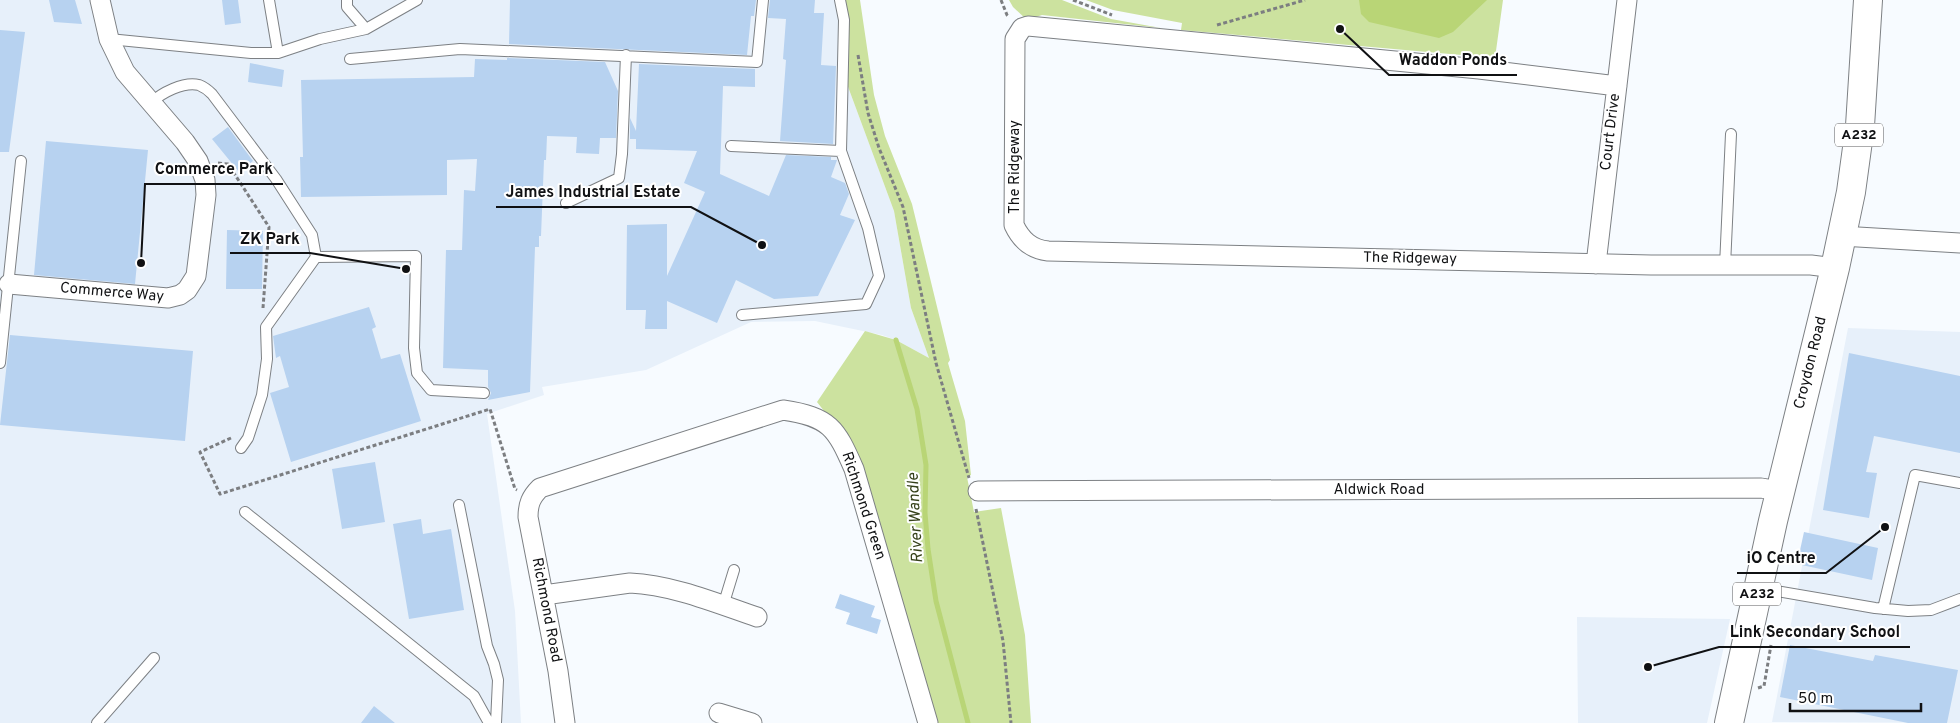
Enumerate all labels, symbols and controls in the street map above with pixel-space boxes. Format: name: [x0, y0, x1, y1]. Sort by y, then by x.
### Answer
callout: Waddon Ponds: [1389, 44, 1517, 75]
text: Waddon Ponds: [1399, 51, 1507, 71]
street label: Court Drive: [1597, 92, 1625, 172]
street label: The Ridgeway: [1006, 120, 1025, 214]
road number: A232: [1835, 124, 1883, 146]
callout: Commerce Park: [145, 153, 283, 184]
text: Commerce Park: [155, 160, 273, 180]
callout: James Industrial Estate: [496, 176, 691, 207]
text: James Industrial Estate: [506, 183, 681, 203]
callout: ZK Park: [230, 222, 310, 253]
text: ZK Park: [240, 230, 300, 250]
street label: The Ridgeway: [1363, 249, 1457, 269]
street label: Commerce Way: [59, 279, 165, 307]
street label: Croydon Road: [1790, 315, 1832, 411]
street label: Richmond Green: [837, 450, 889, 562]
water label: River Wandle: [904, 472, 928, 564]
street label: Aldwick Road: [1334, 481, 1424, 500]
callout: iO Centre: [1737, 542, 1826, 573]
text: iO Centre: [1746, 549, 1816, 569]
street label: Richmond Road: [527, 556, 565, 664]
road number: A232: [1733, 582, 1781, 606]
callout: Link Secondary School: [1719, 616, 1910, 647]
text: Link Secondary School: [1730, 623, 1900, 643]
scale bar: [1790, 680, 1921, 712]
text: 50 m: [1798, 690, 1833, 709]

